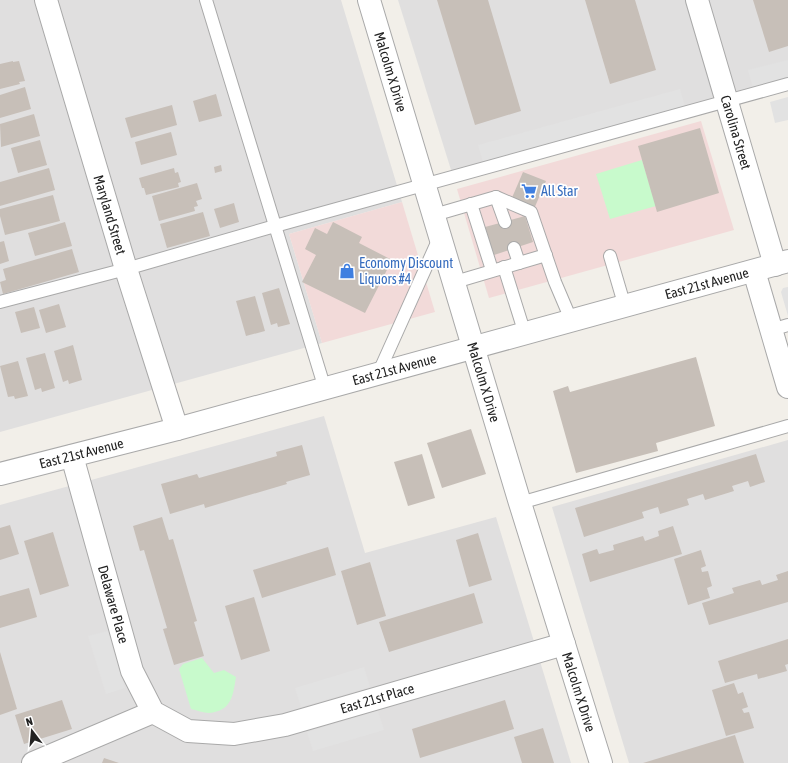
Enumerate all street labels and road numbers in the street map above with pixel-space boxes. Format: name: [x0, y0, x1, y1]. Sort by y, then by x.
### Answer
street label: Malcolm X Drive: [371, 30, 410, 114]
street label: Carolina Street: [717, 93, 754, 171]
street label: Maryland Street: [90, 173, 129, 256]
street label: East 21st Avenue: [663, 264, 750, 303]
street label: Malcolm X Drive: [464, 340, 503, 424]
street label: East 21st Avenue: [351, 350, 438, 388]
street label: East 21st Avenue: [38, 435, 125, 472]
street label: Delaware Place: [95, 564, 132, 645]
street label: Malcolm X Drive: [559, 650, 599, 734]
street label: East 21st Place: [338, 680, 416, 717]

